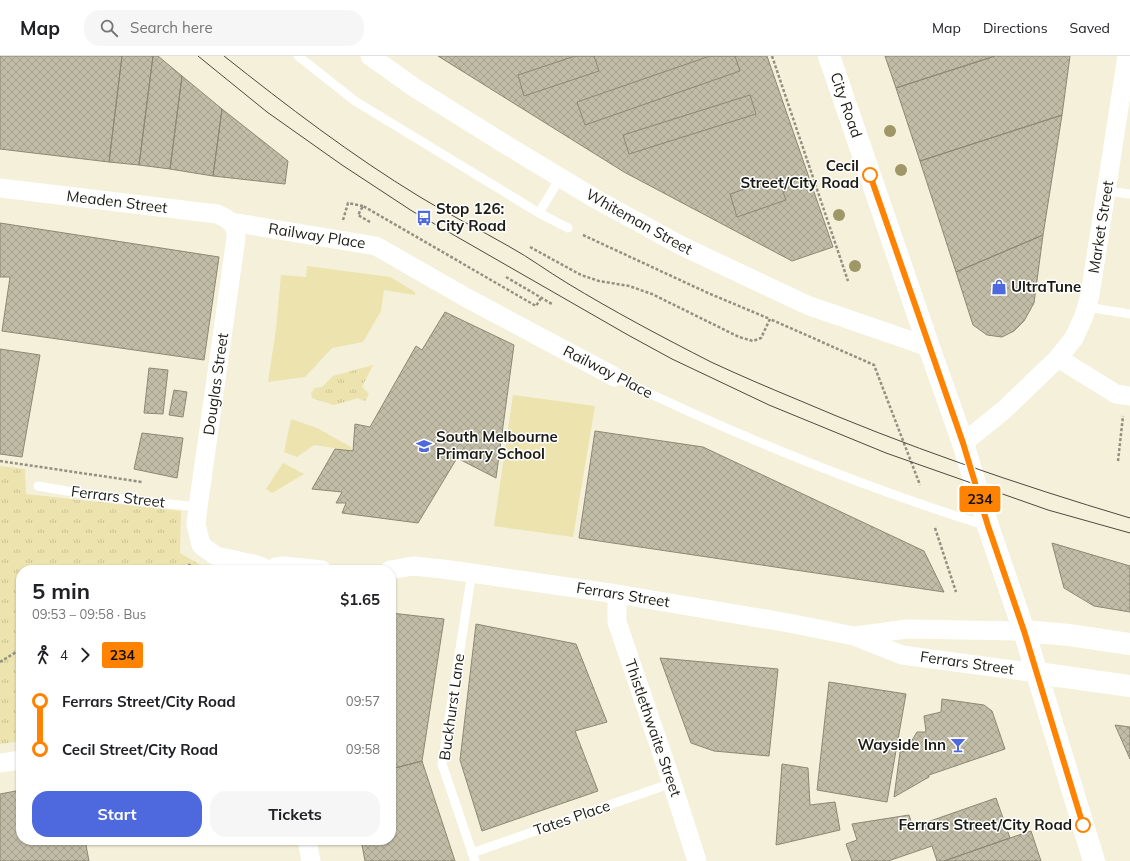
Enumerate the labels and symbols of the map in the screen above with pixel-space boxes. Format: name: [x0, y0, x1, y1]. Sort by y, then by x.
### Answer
street label: City Road: [826, 70, 866, 140]
place label: Cecil Street/City Road: [740, 156, 859, 192]
marker: Cecil Street/City Road: [862, 167, 878, 183]
street label: Market Street: [1084, 179, 1117, 275]
street label: Whiteman Street: [583, 184, 696, 259]
street label: Meaden Street: [66, 186, 169, 217]
place label: Stop 126: City Road: [436, 199, 506, 235]
bus stop icon: Stop 126: City Road: [415, 209, 433, 227]
street label: Railway Place: [267, 218, 367, 253]
place label: UltraTune: [1011, 277, 1081, 296]
shop icon: UltraTune: [990, 278, 1008, 296]
street label: Douglas Street: [199, 332, 232, 436]
street label: Railway Place: [560, 341, 656, 402]
place label: South Melbourne Primary School: [436, 427, 558, 463]
school or university icon: South Melbourne Primary School: [415, 437, 433, 455]
street label: Ferrars Street: [70, 481, 166, 512]
line badge: 234: [957, 486, 1003, 512]
street label: Ferrars Street: [575, 578, 671, 611]
street label: Ferrars Street: [919, 647, 1015, 678]
street label: Buckhurst Lane: [435, 652, 468, 761]
street label: Thistlethwaite Street: [621, 657, 686, 799]
place label: Wayside Inn: [857, 735, 946, 754]
bar icon: Wayside Inn: [949, 736, 967, 754]
street label: Tates Place: [531, 796, 612, 839]
place label: Ferrars Street/City Road: [898, 815, 1072, 834]
marker: Ferrars Street/City Road: [1075, 817, 1091, 833]

